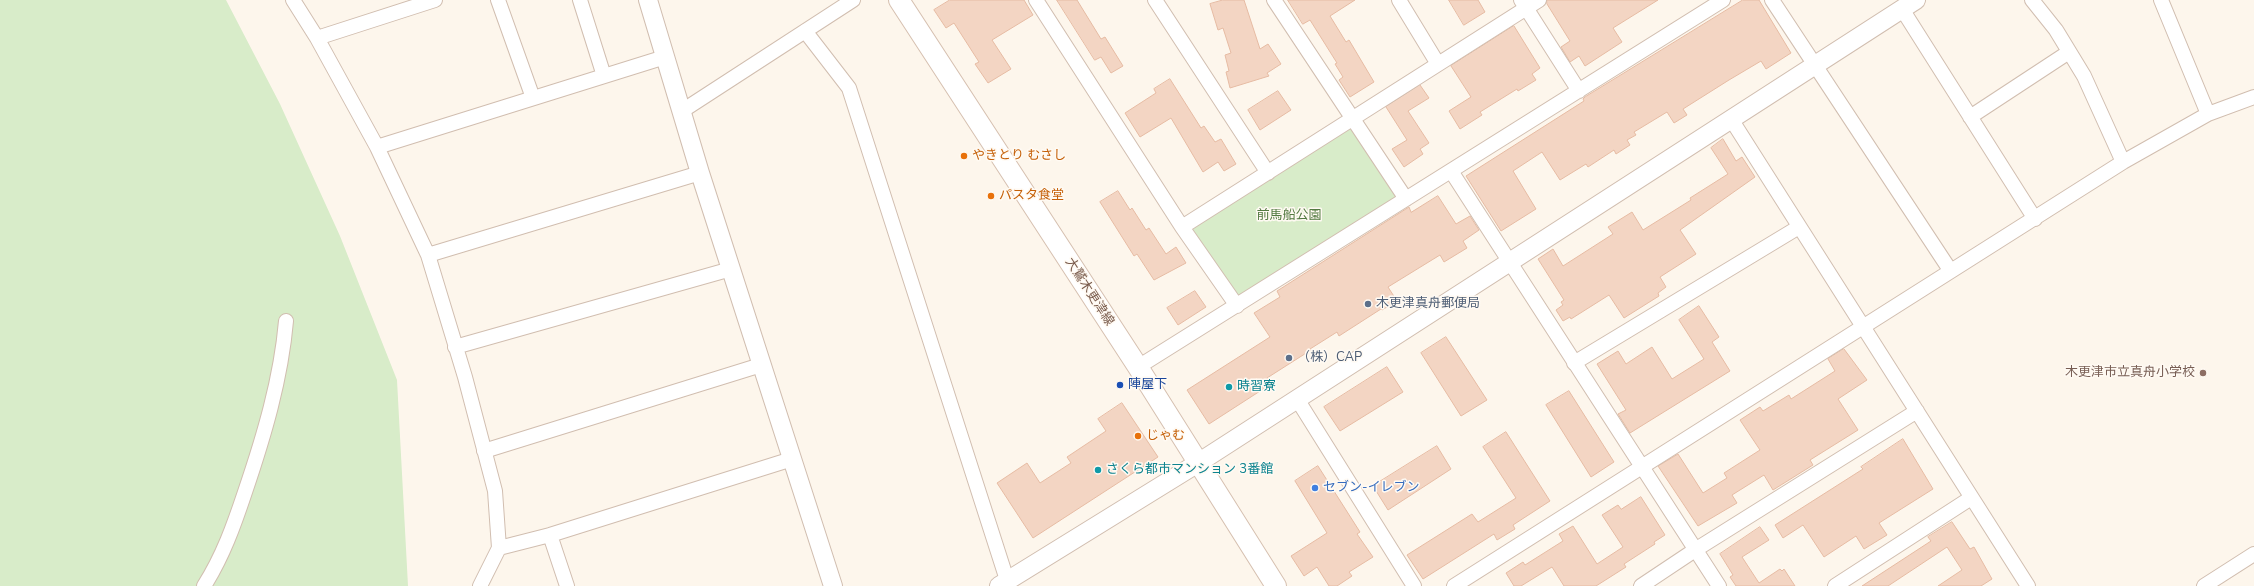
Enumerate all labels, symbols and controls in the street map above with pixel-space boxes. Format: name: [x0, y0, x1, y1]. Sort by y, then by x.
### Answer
place label: やきとり むさし: [972, 148, 1066, 164]
marker: やきとり むさし: [959, 151, 969, 161]
place label: パスタ食堂: [999, 188, 1064, 204]
marker: パスタ食堂: [986, 191, 996, 201]
park label: 前馬船公園: [1257, 208, 1321, 224]
street label: 大鷲木更津線: [1061, 255, 1117, 329]
place label: 木更津真舟郵便局: [1376, 296, 1480, 312]
marker: 木更津真舟郵便局: [1363, 299, 1373, 309]
place label: （株）CAP: [1297, 350, 1362, 366]
marker: （株）CAP: [1284, 353, 1294, 363]
place label: 木更津市立真舟小学校: [2065, 365, 2195, 381]
marker: 木更津市立真舟小学校: [2198, 368, 2208, 378]
place label: 陣屋下: [1128, 377, 1167, 393]
place label: 時習寮: [1237, 379, 1276, 395]
marker: 陣屋下: [1115, 380, 1125, 390]
marker: 時習寮: [1224, 382, 1234, 392]
place label: じゃむ: [1146, 428, 1185, 444]
marker: じゃむ: [1133, 431, 1143, 441]
place label: さくら都市マンション 3番館: [1106, 462, 1273, 478]
marker: さくら都市マンション 3番館: [1093, 465, 1103, 475]
place label: セブン-イレブン: [1323, 480, 1420, 496]
marker: セブン-イレブン: [1310, 483, 1320, 493]

